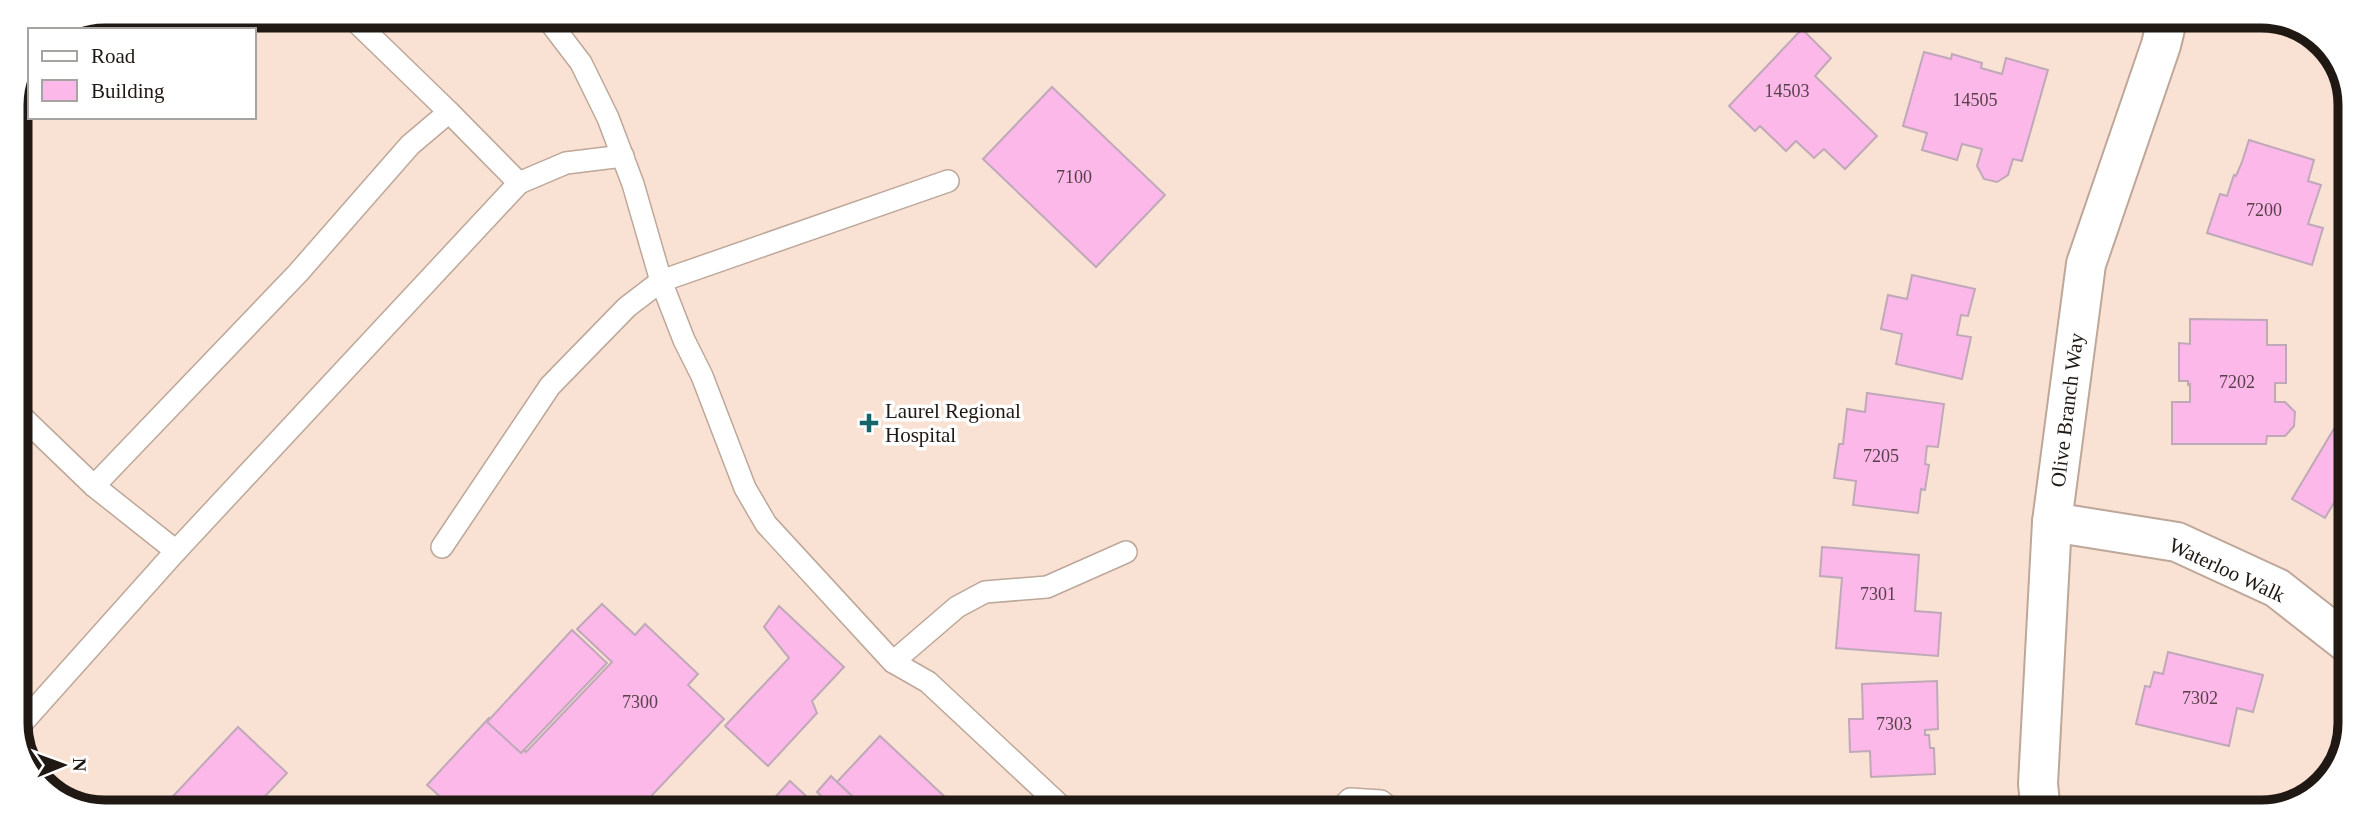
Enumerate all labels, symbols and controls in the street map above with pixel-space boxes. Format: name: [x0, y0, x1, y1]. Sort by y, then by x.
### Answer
legend: [28, 28, 256, 119]
text: Road: [91, 44, 136, 68]
text: Building: [91, 79, 165, 103]
house number: 14503: [1765, 81, 1810, 101]
house number: 14505: [1953, 90, 1998, 110]
house number: 7100: [1056, 167, 1092, 187]
house number: 7200: [2246, 200, 2282, 220]
street label: Olive Branch Way: [2046, 331, 2088, 489]
house number: 7202: [2219, 372, 2255, 392]
place label: Laurel Regional Hospital: [885, 399, 1021, 447]
marker: Laurel Regional Hospital: [859, 413, 879, 433]
house number: 7205: [1863, 446, 1899, 466]
street label: Waterloo Walk: [2165, 533, 2289, 608]
house number: 7301: [1860, 584, 1896, 604]
house number: 7302: [2182, 688, 2218, 708]
house number: 7300: [622, 692, 658, 712]
house number: 7303: [1876, 714, 1912, 734]
north arrow: [28, 730, 98, 800]
text: N: [69, 758, 90, 772]

